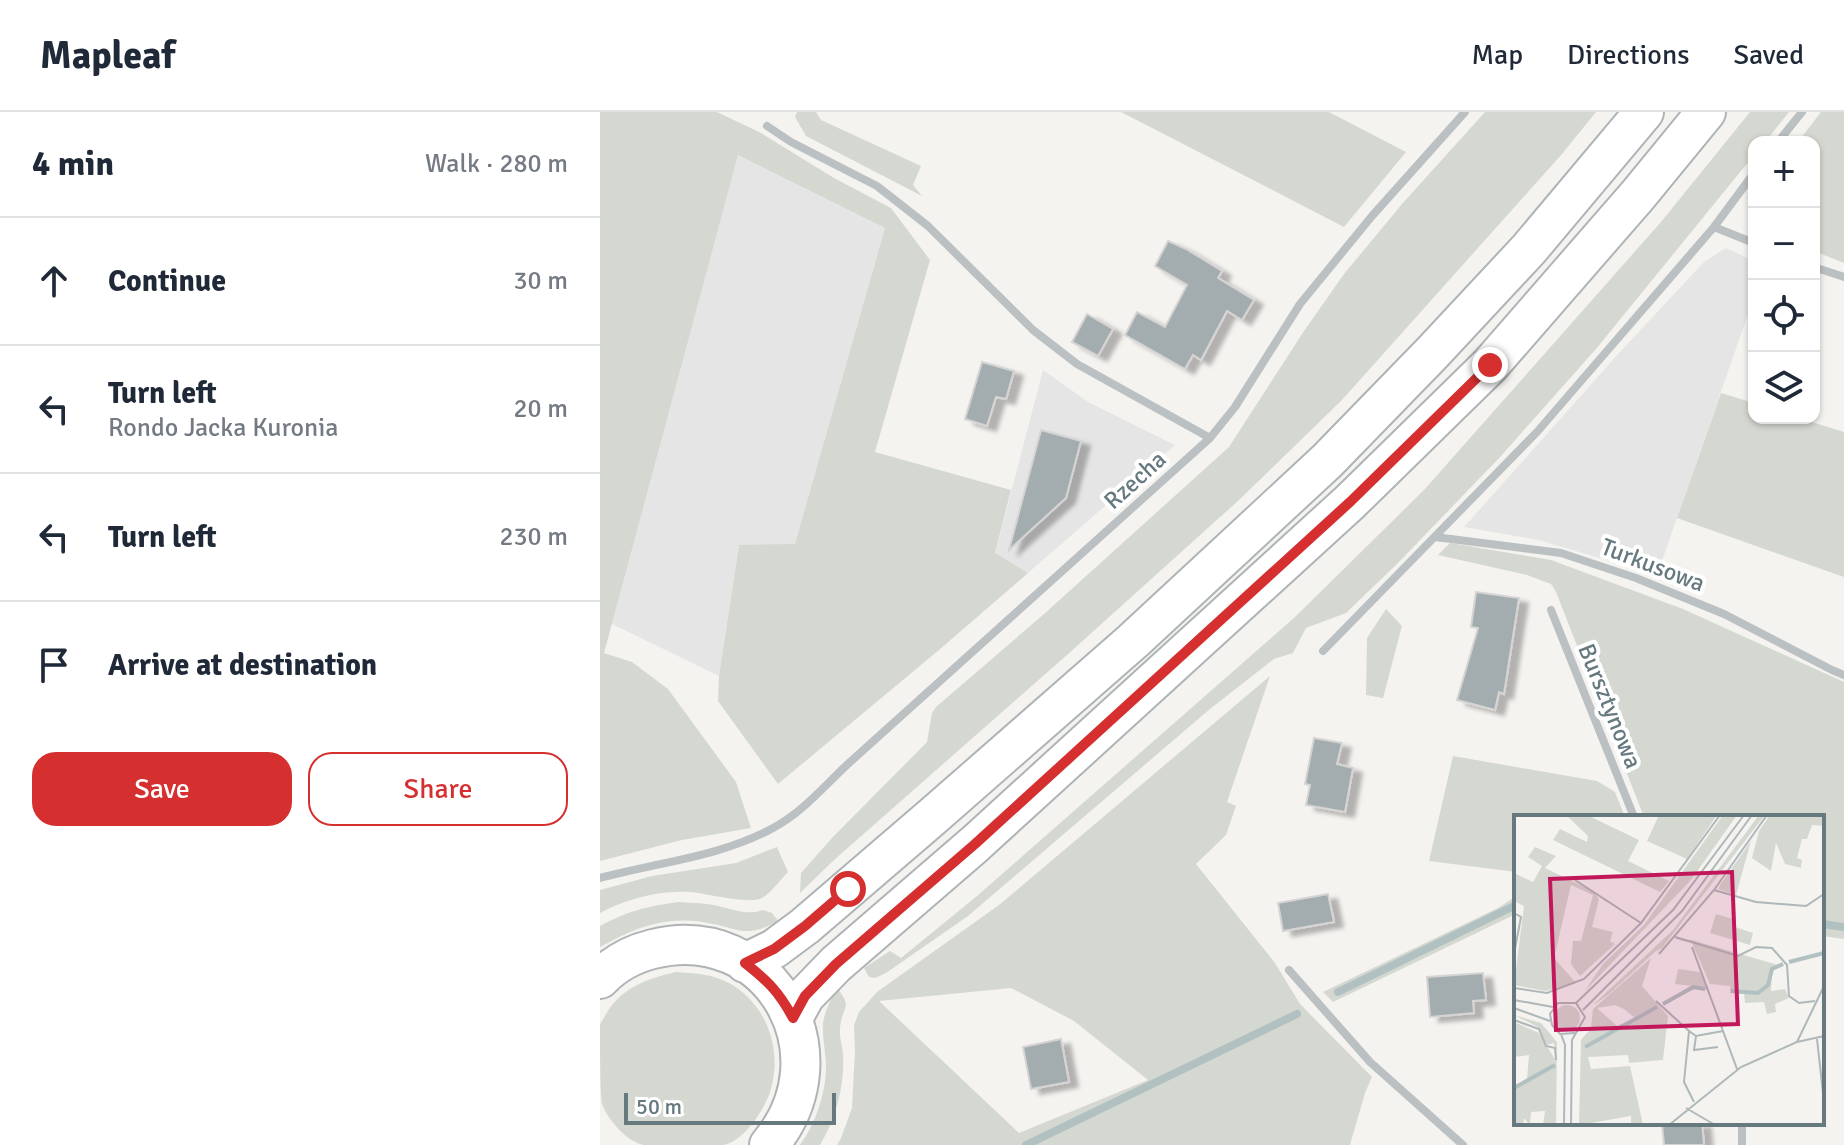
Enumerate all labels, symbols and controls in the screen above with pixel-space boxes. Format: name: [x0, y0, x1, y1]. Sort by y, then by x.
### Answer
text: Mapleaf: [40, 32, 175, 79]
text: Map: [1471, 38, 1523, 72]
text: Directions: [1567, 38, 1689, 72]
text: Saved: [1733, 38, 1804, 72]
map controls: [1748, 136, 1820, 424]
button: +: [1748, 136, 1820, 208]
text: 4 min: [32, 143, 114, 185]
text: Walk · 280 m: [425, 148, 568, 180]
button: −: [1748, 208, 1820, 280]
icon: ahead: [32, 259, 76, 303]
text: Continue: [108, 263, 226, 300]
text: 30 m: [513, 265, 568, 297]
button: locate: [1748, 280, 1820, 352]
route end: [1472, 347, 1508, 383]
button: layers: [1748, 352, 1820, 424]
text: Turn left: [108, 375, 217, 412]
icon: left: [32, 387, 76, 431]
text: 20 m: [513, 393, 568, 425]
text: Rondo Jacka Kuronia: [108, 412, 339, 444]
street label: Rzecha: [1098, 444, 1172, 516]
icon: left: [32, 515, 76, 559]
text: Turn left: [108, 519, 217, 556]
text: 230 m: [499, 521, 568, 553]
street label: Turkusowa: [1597, 532, 1709, 598]
street label: Bursztynowa: [1571, 639, 1649, 773]
icon: arrive: [32, 643, 76, 687]
text: Arrive at destination: [108, 647, 377, 684]
button: Save: [32, 752, 292, 826]
button: Share: [308, 752, 568, 826]
inset map: [1514, 815, 1824, 1125]
route start: [830, 871, 866, 907]
scale bar: [624, 1089, 836, 1125]
text: 50 m: [636, 1093, 682, 1120]

